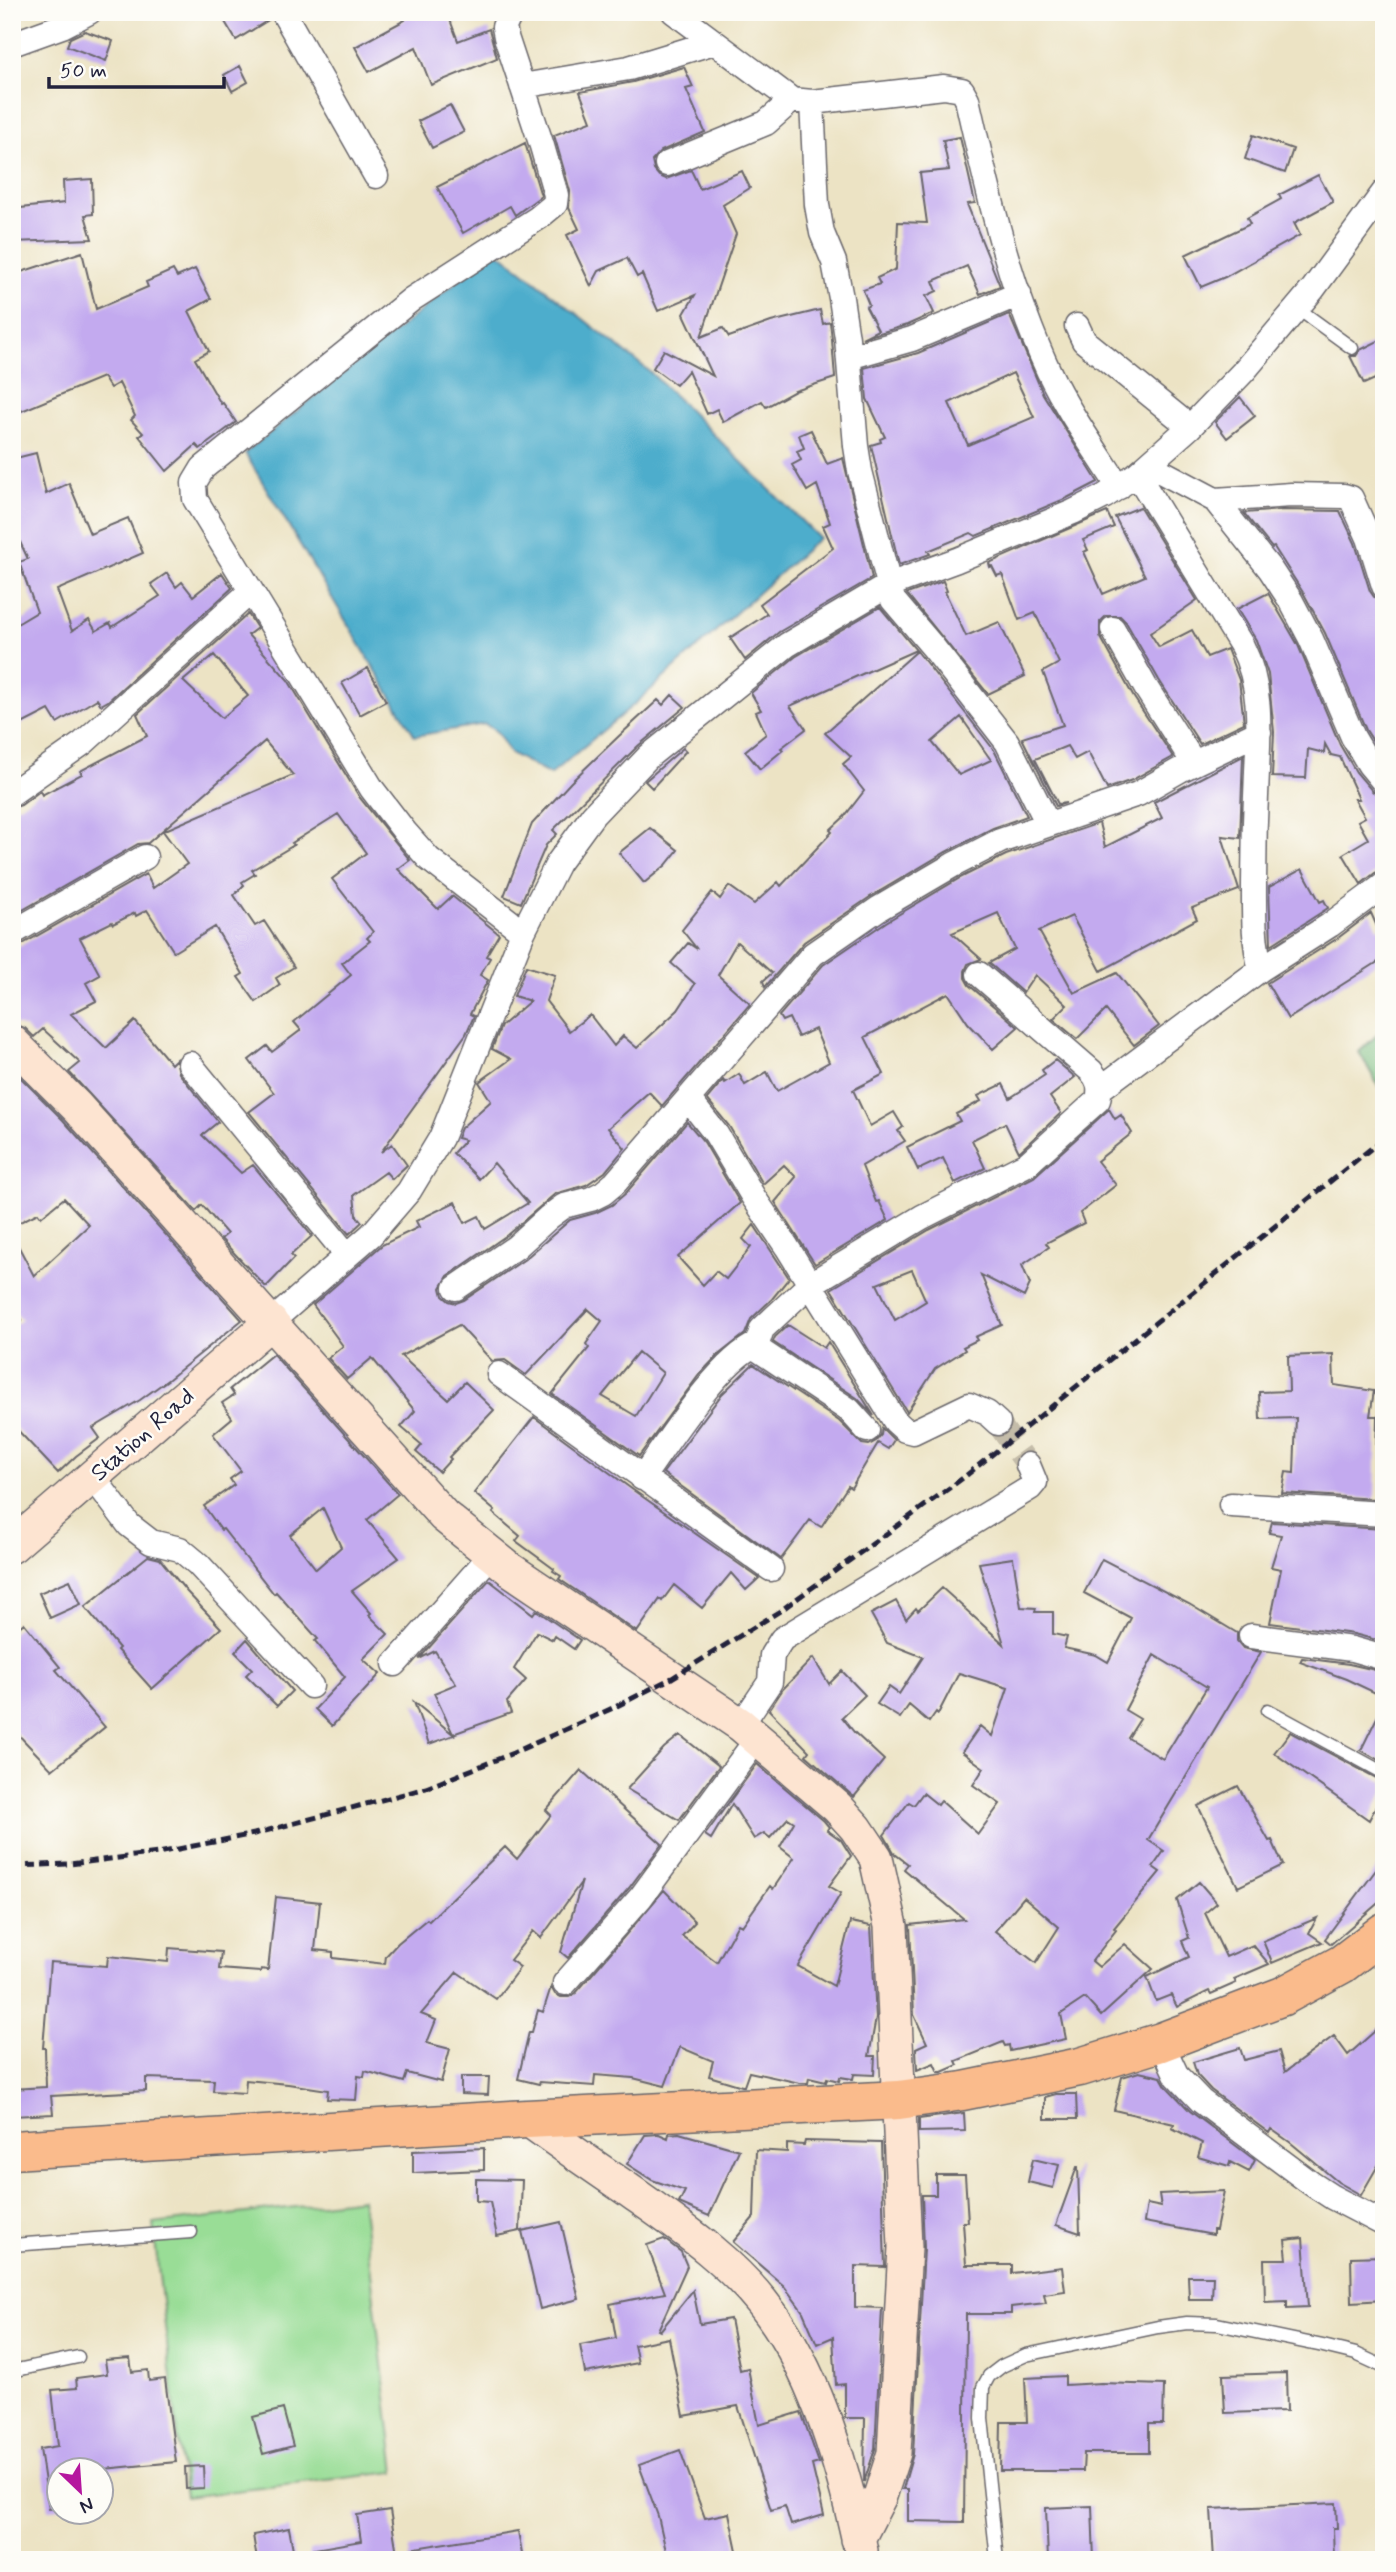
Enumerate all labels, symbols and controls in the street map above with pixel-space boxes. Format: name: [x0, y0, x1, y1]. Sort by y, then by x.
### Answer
scale bar: [49, 46, 224, 90]
text: 50 m: [60, 57, 107, 85]
street label: Station Road: [84, 1381, 202, 1489]
north arrow: [46, 2456, 116, 2526]
text: N: [76, 2491, 98, 2519]

